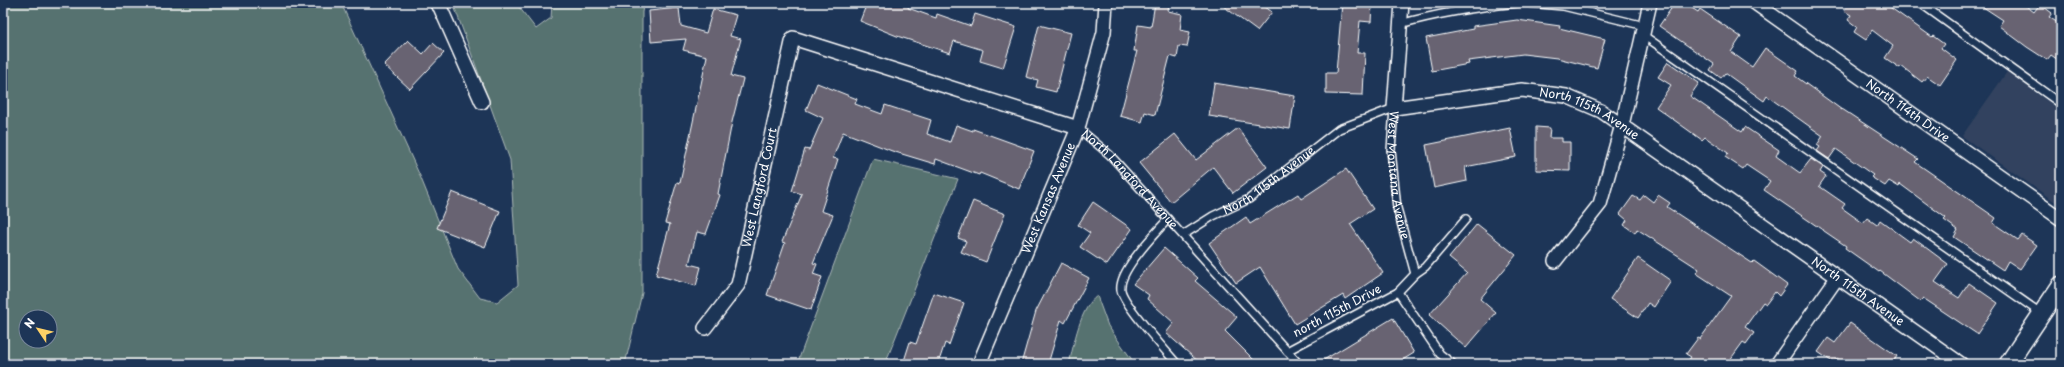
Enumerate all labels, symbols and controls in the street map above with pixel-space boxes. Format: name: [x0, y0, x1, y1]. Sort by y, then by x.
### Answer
street label: North 114th Drive: [1863, 74, 1954, 146]
street label: North 115th Avenue: [1538, 82, 1644, 144]
street label: West Montana Avenue: [1383, 110, 1415, 242]
street label: North Langford Avenue: [1078, 125, 1183, 233]
street label: West Langford Court: [737, 126, 781, 249]
street label: West Kansas Avenue: [1016, 139, 1079, 256]
street label: North 115th Avenue: [1219, 141, 1319, 218]
street label: North 115th Avenue: [1808, 252, 1909, 330]
street label: north 115th Drive: [1289, 279, 1384, 341]
north arrow: [18, 309, 58, 349]
text: N: [20, 314, 39, 331]

